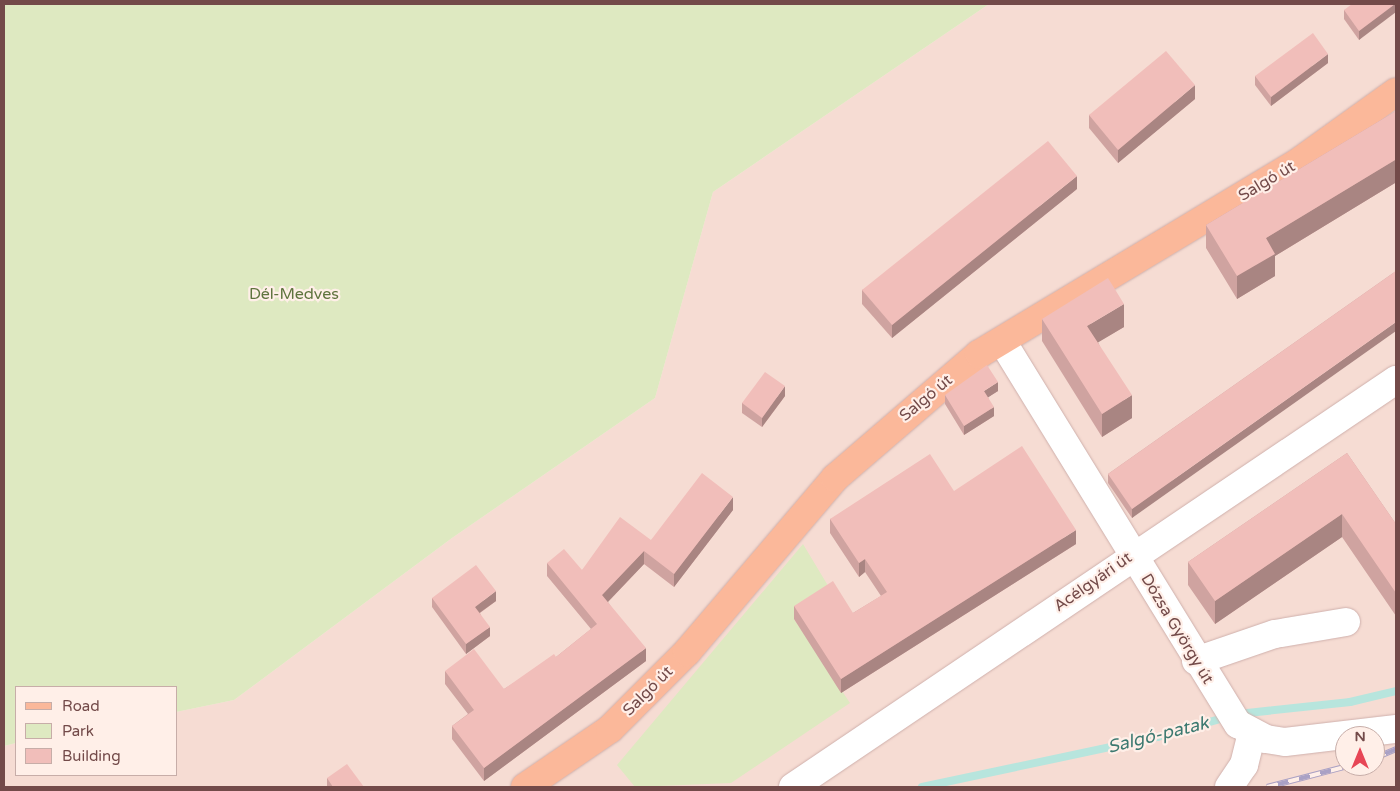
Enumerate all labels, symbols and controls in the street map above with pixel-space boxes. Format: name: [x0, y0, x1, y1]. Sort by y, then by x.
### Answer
street label: Salgó út: [1235, 157, 1299, 205]
park label: Dél-Medves: [249, 284, 339, 304]
street label: Salgó út: [896, 371, 956, 425]
street label: Acélgyári út: [1050, 548, 1136, 616]
street label: Dózsa György út: [1137, 570, 1217, 688]
street label: Salgó út: [619, 662, 677, 720]
legend: [15, 686, 178, 776]
text: Road: [62, 697, 100, 715]
water label: Salgó-patak: [1105, 712, 1211, 758]
text: Park: [62, 722, 94, 740]
north arrow: [1335, 726, 1385, 776]
text: N: [1354, 728, 1366, 745]
text: Building: [62, 747, 121, 765]

